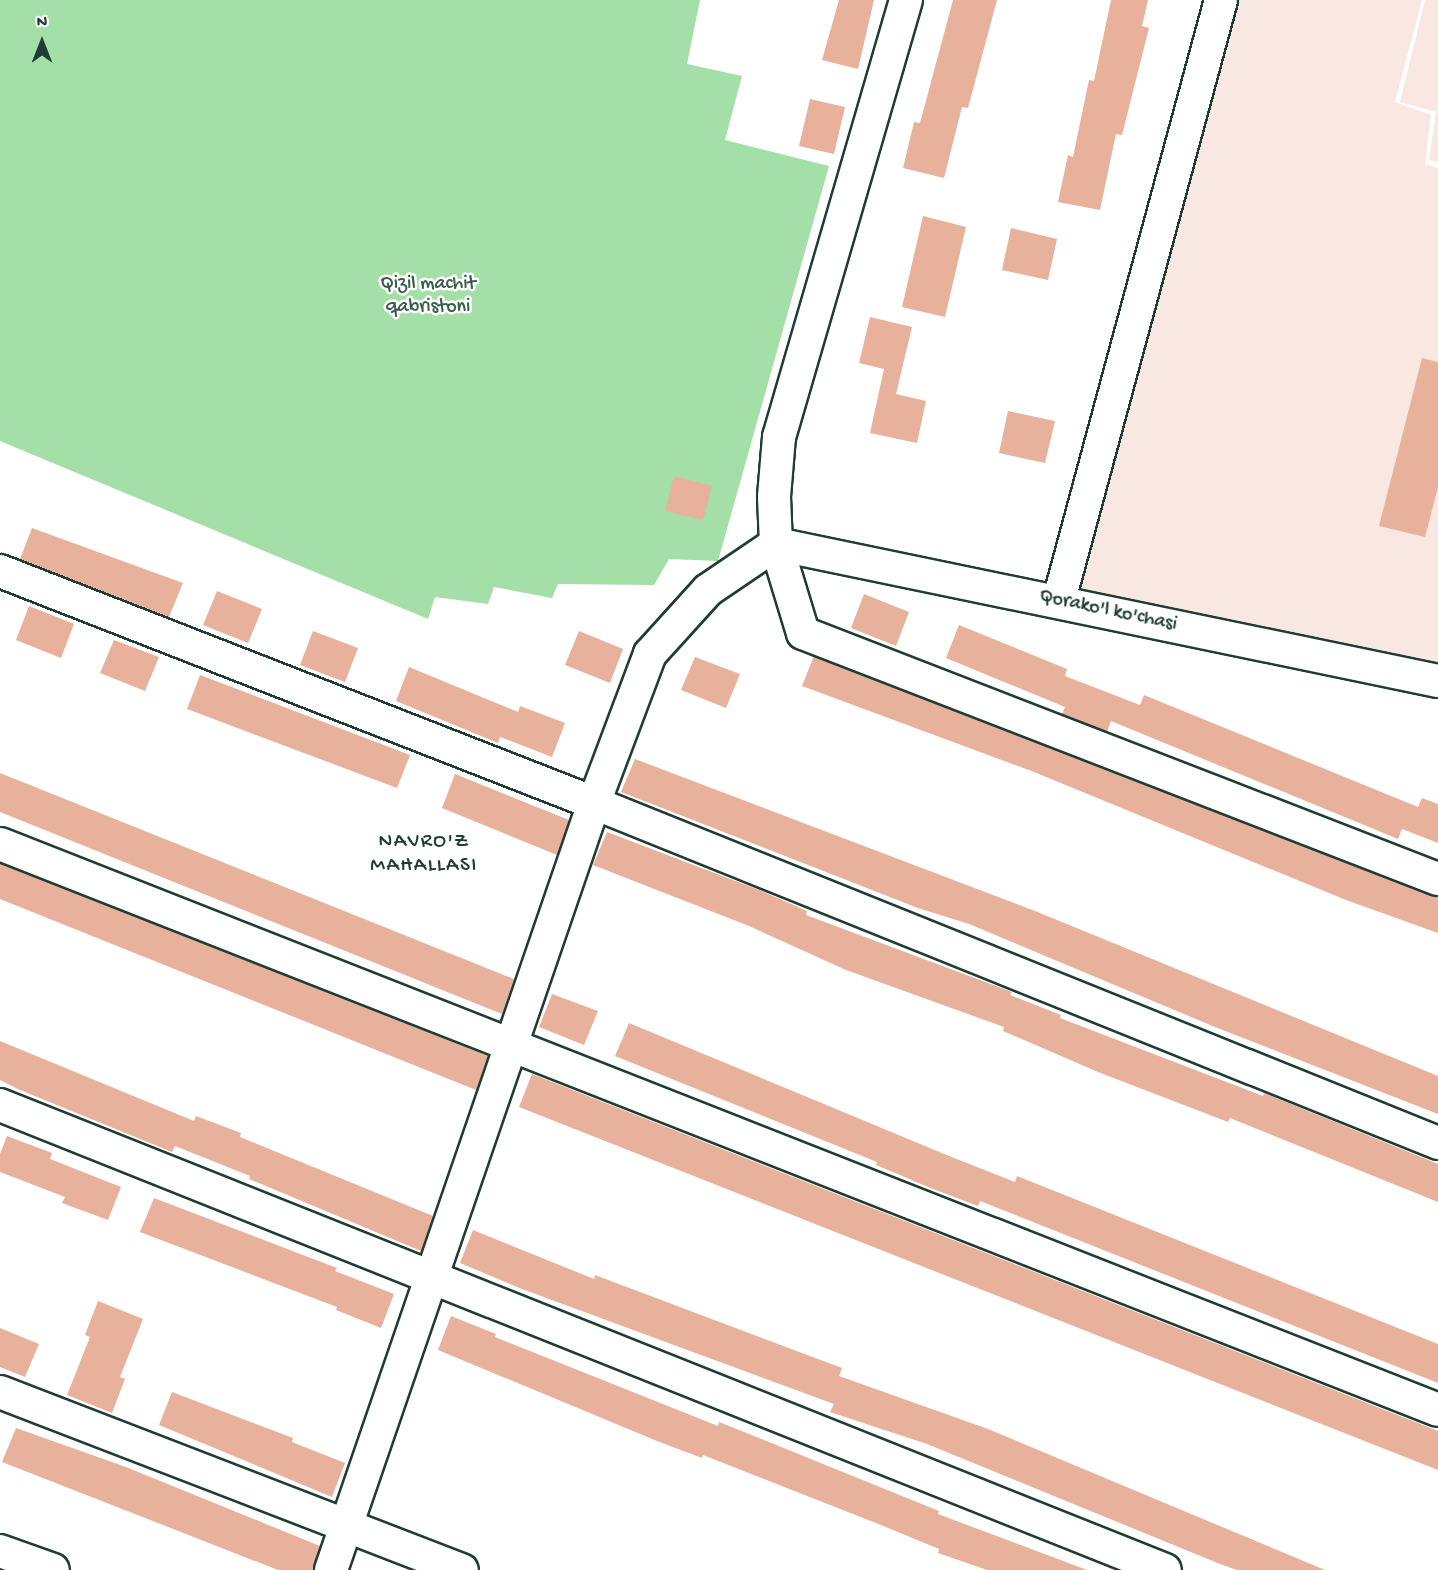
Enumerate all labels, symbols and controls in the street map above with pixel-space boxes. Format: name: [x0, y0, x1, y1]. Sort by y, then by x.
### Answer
north arrow: [12, 12, 72, 72]
text: N: [37, 14, 47, 33]
park label: Qizil machit qabristoni: [380, 273, 476, 320]
street label: Qorako'l ko'chasi: [1037, 585, 1179, 637]
district label: NAVRO'Z MAHALLASI: [370, 830, 478, 880]

